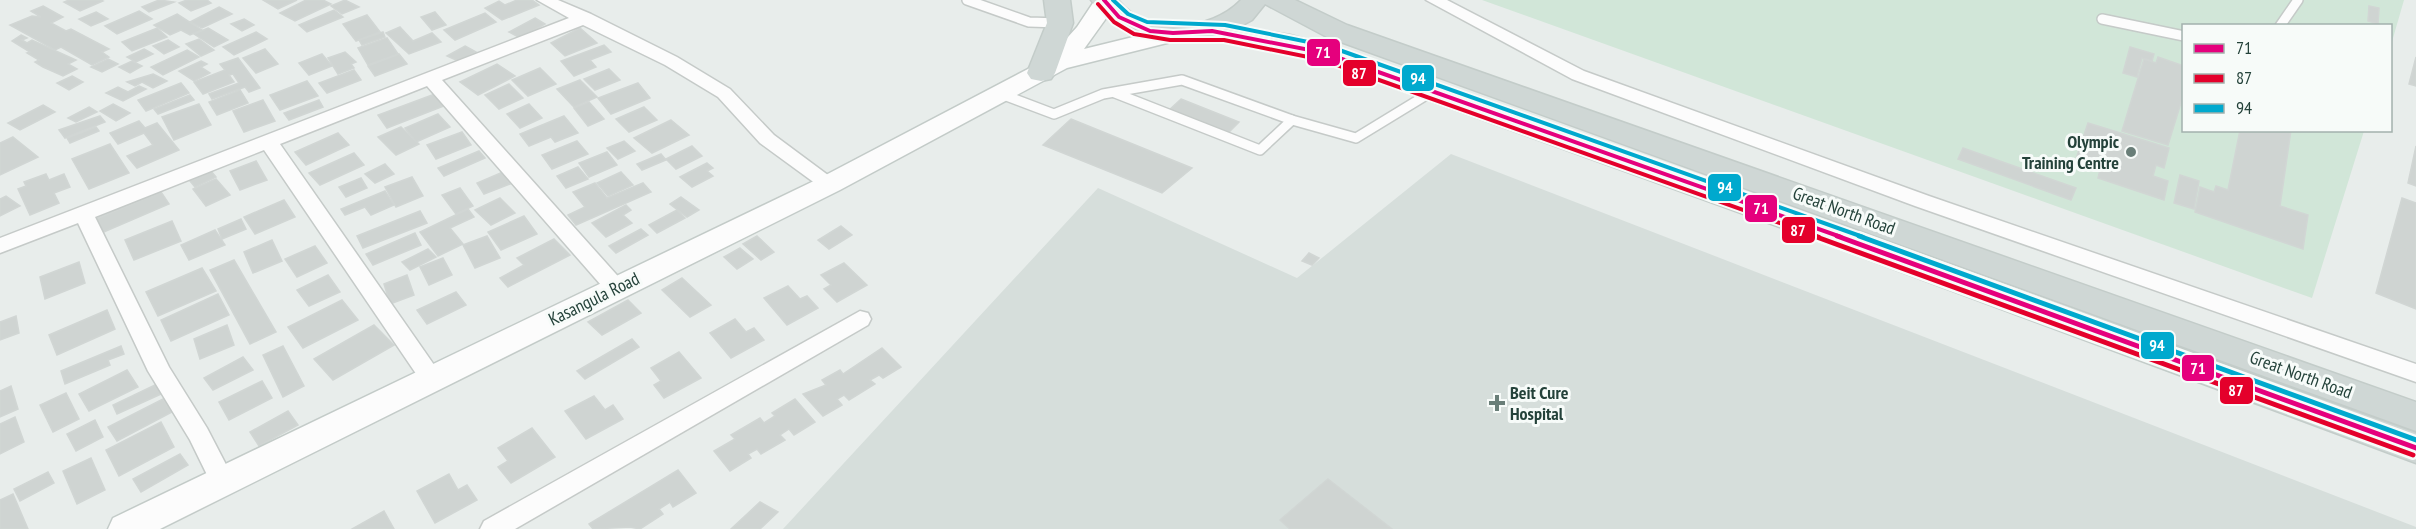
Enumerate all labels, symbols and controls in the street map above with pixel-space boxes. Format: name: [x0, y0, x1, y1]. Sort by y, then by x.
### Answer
legend: [2182, 24, 2392, 132]
text: 71: [2236, 36, 2252, 59]
line badge: 71: [1306, 38, 1341, 67]
text: 71: [1315, 42, 1331, 62]
line badge: 87: [1342, 59, 1377, 87]
text: 87: [1351, 63, 1367, 83]
line badge: 94: [1401, 64, 1435, 92]
text: 87: [2236, 66, 2252, 89]
text: 94: [1410, 68, 1426, 88]
text: 94: [2236, 96, 2252, 119]
place label: Olympic Training Centre: [2022, 130, 2120, 174]
marker: Olympic Training Centre: [2124, 145, 2138, 159]
line badge: 94: [1707, 173, 1742, 202]
text: 94: [1717, 177, 1733, 197]
street label: Great North Road: [1790, 181, 1899, 240]
line badge: 71: [1744, 194, 1778, 223]
text: 71: [1753, 198, 1769, 218]
line badge: 87: [1781, 216, 1816, 244]
text: 87: [1790, 220, 1806, 240]
street label: Kasangula Road: [545, 267, 643, 330]
line badge: 94: [2140, 331, 2175, 360]
text: 94: [2149, 335, 2165, 355]
street label: Great North Road: [2247, 345, 2356, 404]
line badge: 71: [2181, 354, 2215, 382]
text: 71: [2190, 358, 2206, 378]
line badge: 87: [2219, 376, 2254, 405]
text: 87: [2228, 380, 2244, 400]
place label: Beit Cure Hospital: [1510, 381, 1569, 425]
marker: Beit Cure Hospital: [1488, 394, 1506, 412]

